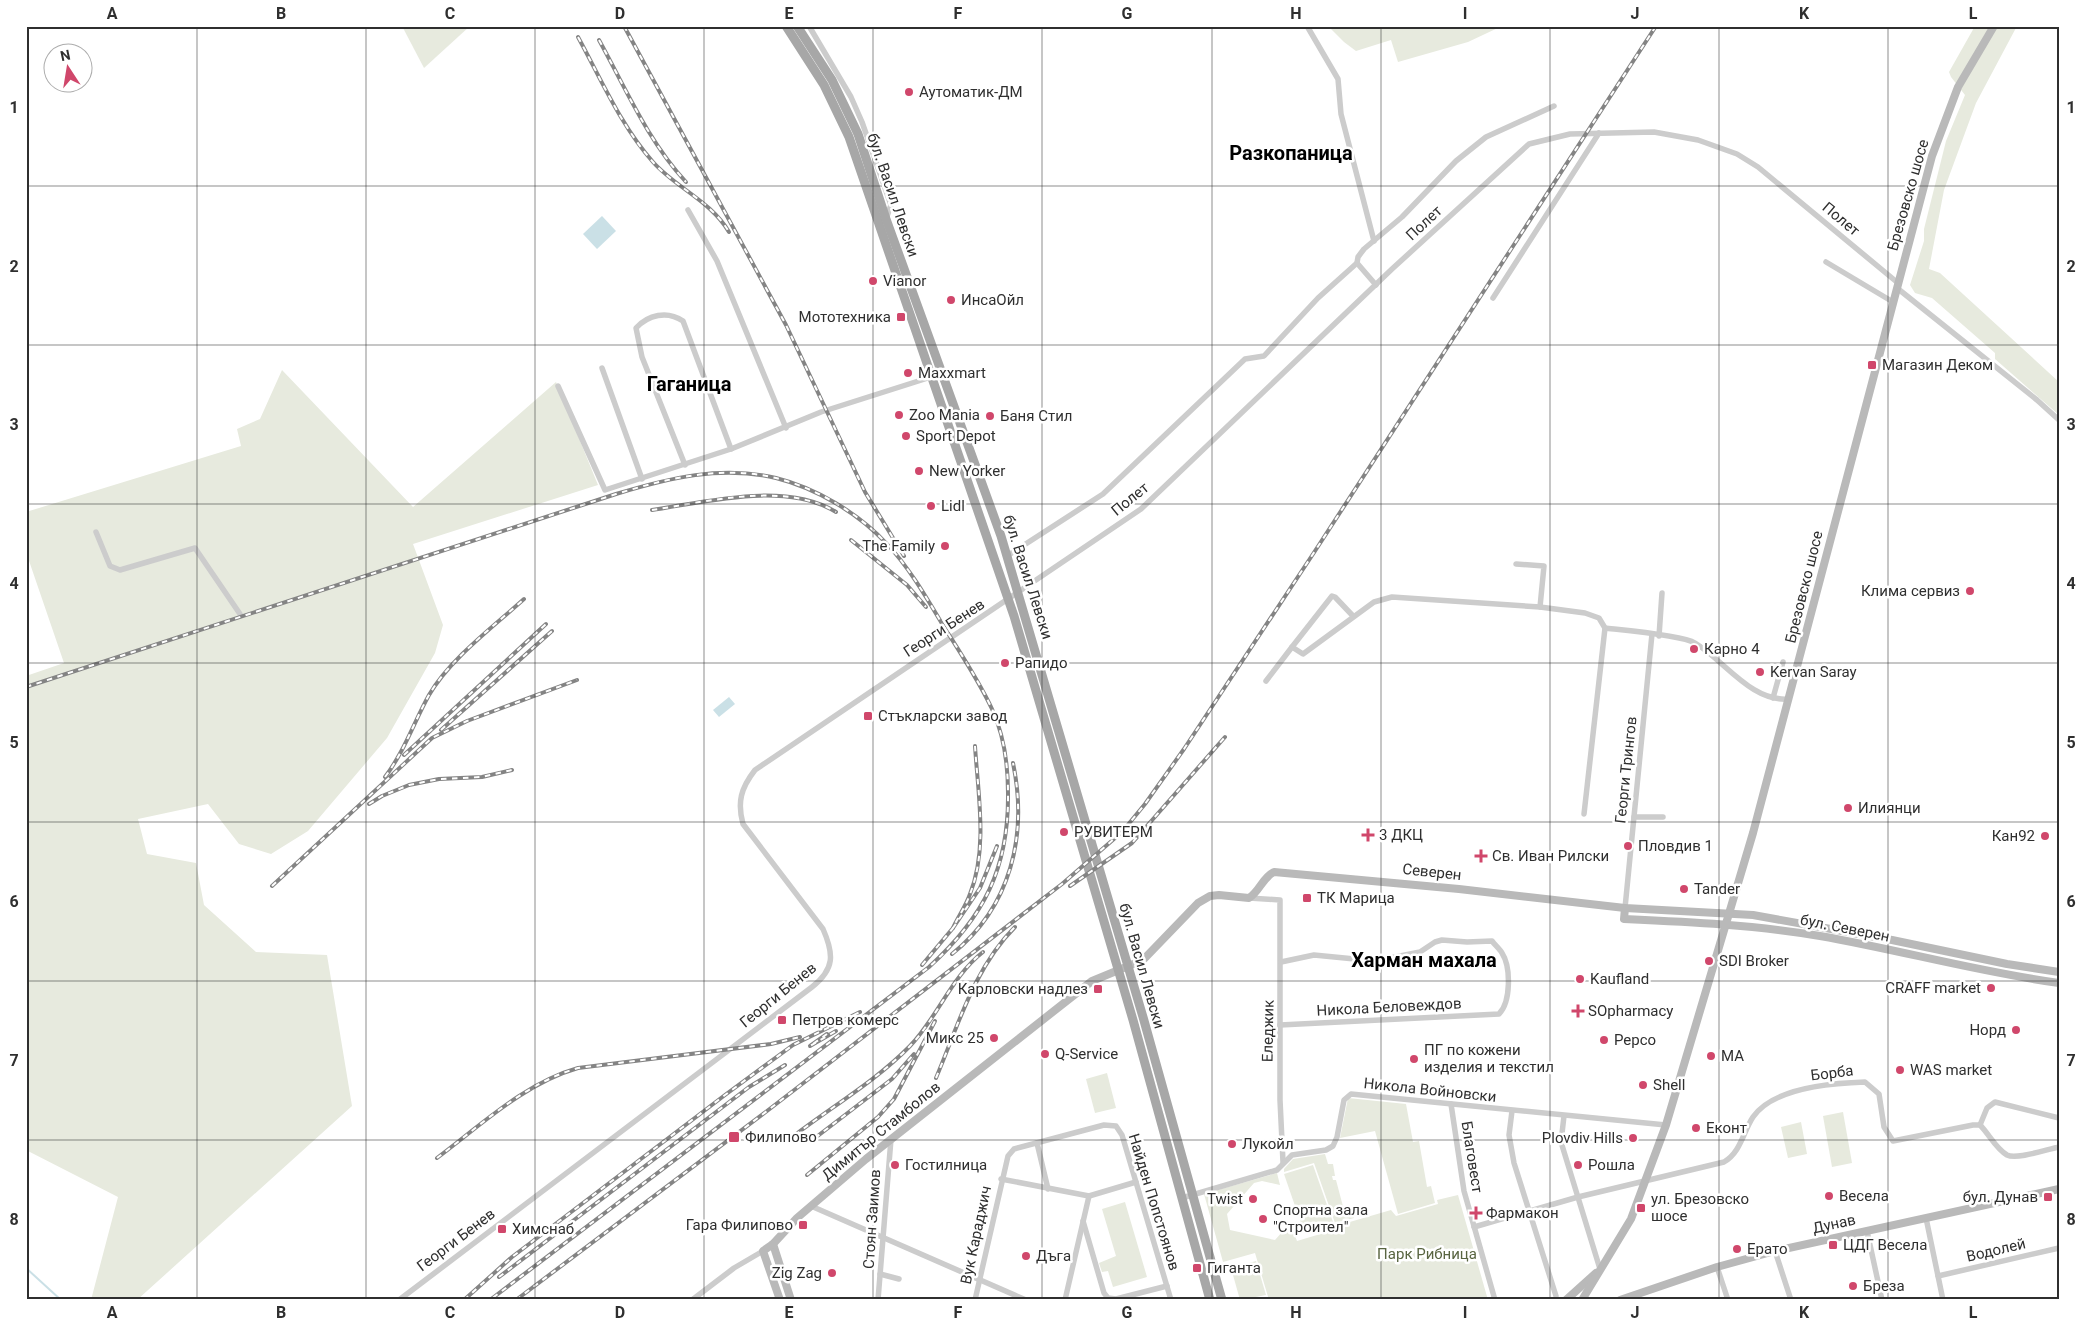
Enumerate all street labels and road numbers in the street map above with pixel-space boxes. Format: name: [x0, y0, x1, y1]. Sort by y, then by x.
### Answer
street label: бул. Васил Левски: [863, 131, 923, 259]
street label: Брезовско шосе: [1883, 137, 1933, 253]
street label: Полет: [1819, 198, 1863, 240]
street label: Полет: [1402, 202, 1446, 244]
street label: Полет: [1108, 479, 1152, 519]
street label: бул. Васил Левски: [999, 513, 1057, 641]
street label: Брезовско шосе: [1781, 529, 1827, 645]
street label: Георги Бенев: [900, 595, 988, 661]
street label: Георги Трингов: [1611, 716, 1641, 824]
street label: Северен: [1402, 860, 1462, 884]
street label: бул. Васил Левски: [1115, 901, 1169, 1031]
street label: бул. Северен: [1799, 911, 1891, 945]
street label: Георги Бенев: [736, 959, 820, 1031]
street label: Никола Беловеждов: [1316, 994, 1462, 1020]
street label: Еледжик: [1258, 1000, 1278, 1062]
street label: Борба: [1810, 1061, 1854, 1085]
street label: Никола Войновски: [1363, 1074, 1497, 1106]
street label: Димитър Стамболов: [818, 1078, 944, 1184]
street label: Благовест: [1457, 1120, 1487, 1194]
street label: Найден Попстоянов: [1125, 1131, 1183, 1273]
street label: Стоян Заимов: [860, 1169, 884, 1269]
street label: Вук Караджич: [957, 1184, 995, 1286]
street label: Георги Бенев: [413, 1205, 499, 1275]
street label: Дунав: [1811, 1211, 1857, 1237]
street label: Водолей: [1965, 1234, 2027, 1266]

